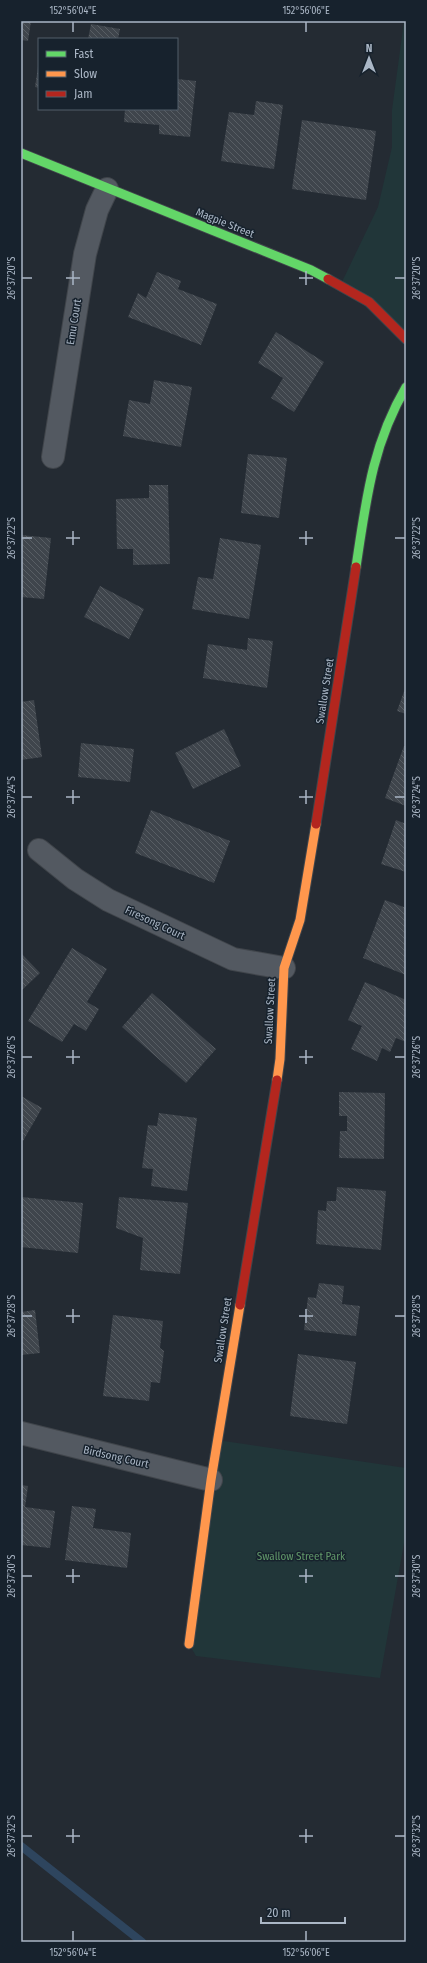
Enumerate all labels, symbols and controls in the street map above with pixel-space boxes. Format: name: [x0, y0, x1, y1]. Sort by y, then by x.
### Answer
text: 152°56'04"E: [50, 5, 97, 17]
text: 152°56'06"E: [282, 5, 330, 17]
legend: [38, 38, 178, 110]
north arrow: [349, 38, 389, 78]
text: N: [366, 42, 372, 55]
text: Fast: [74, 47, 93, 61]
text: Slow: [74, 67, 97, 81]
text: Jam: [74, 87, 92, 101]
street label: Magpie Street: [194, 205, 257, 241]
text: 26°37'20"S: [6, 257, 18, 299]
text: 26°37'20"S: [411, 257, 423, 299]
street label: Emu Court: [64, 298, 84, 346]
text: 26°37'22"S: [6, 517, 18, 559]
text: 26°37'22"S: [411, 517, 423, 559]
street label: Swallow Street: [313, 657, 337, 725]
text: 26°37'24"S: [6, 776, 18, 818]
text: 26°37'24"S: [411, 776, 423, 818]
street label: Firesong Court: [123, 903, 187, 943]
street label: Swallow Street: [262, 977, 278, 1044]
text: 26°37'26"S: [6, 1036, 18, 1078]
text: 26°37'26"S: [411, 1036, 423, 1078]
text: 26°37'28"S: [6, 1295, 18, 1337]
text: 26°37'28"S: [411, 1295, 423, 1337]
street label: Swallow Street: [211, 1296, 235, 1364]
street label: Birdsong Court: [82, 1443, 150, 1471]
park label: Swallow Street Park: [257, 1550, 346, 1563]
text: 26°37'30"S: [6, 1554, 18, 1597]
text: 26°37'30"S: [411, 1554, 423, 1597]
text: 26°37'32"S: [6, 1815, 18, 1857]
text: 26°37'32"S: [411, 1815, 423, 1857]
scale bar: [261, 1899, 345, 1925]
text: 20 m: [267, 1906, 291, 1920]
text: 152°56'04"E: [50, 1947, 97, 1959]
text: 152°56'06"E: [282, 1947, 330, 1959]

